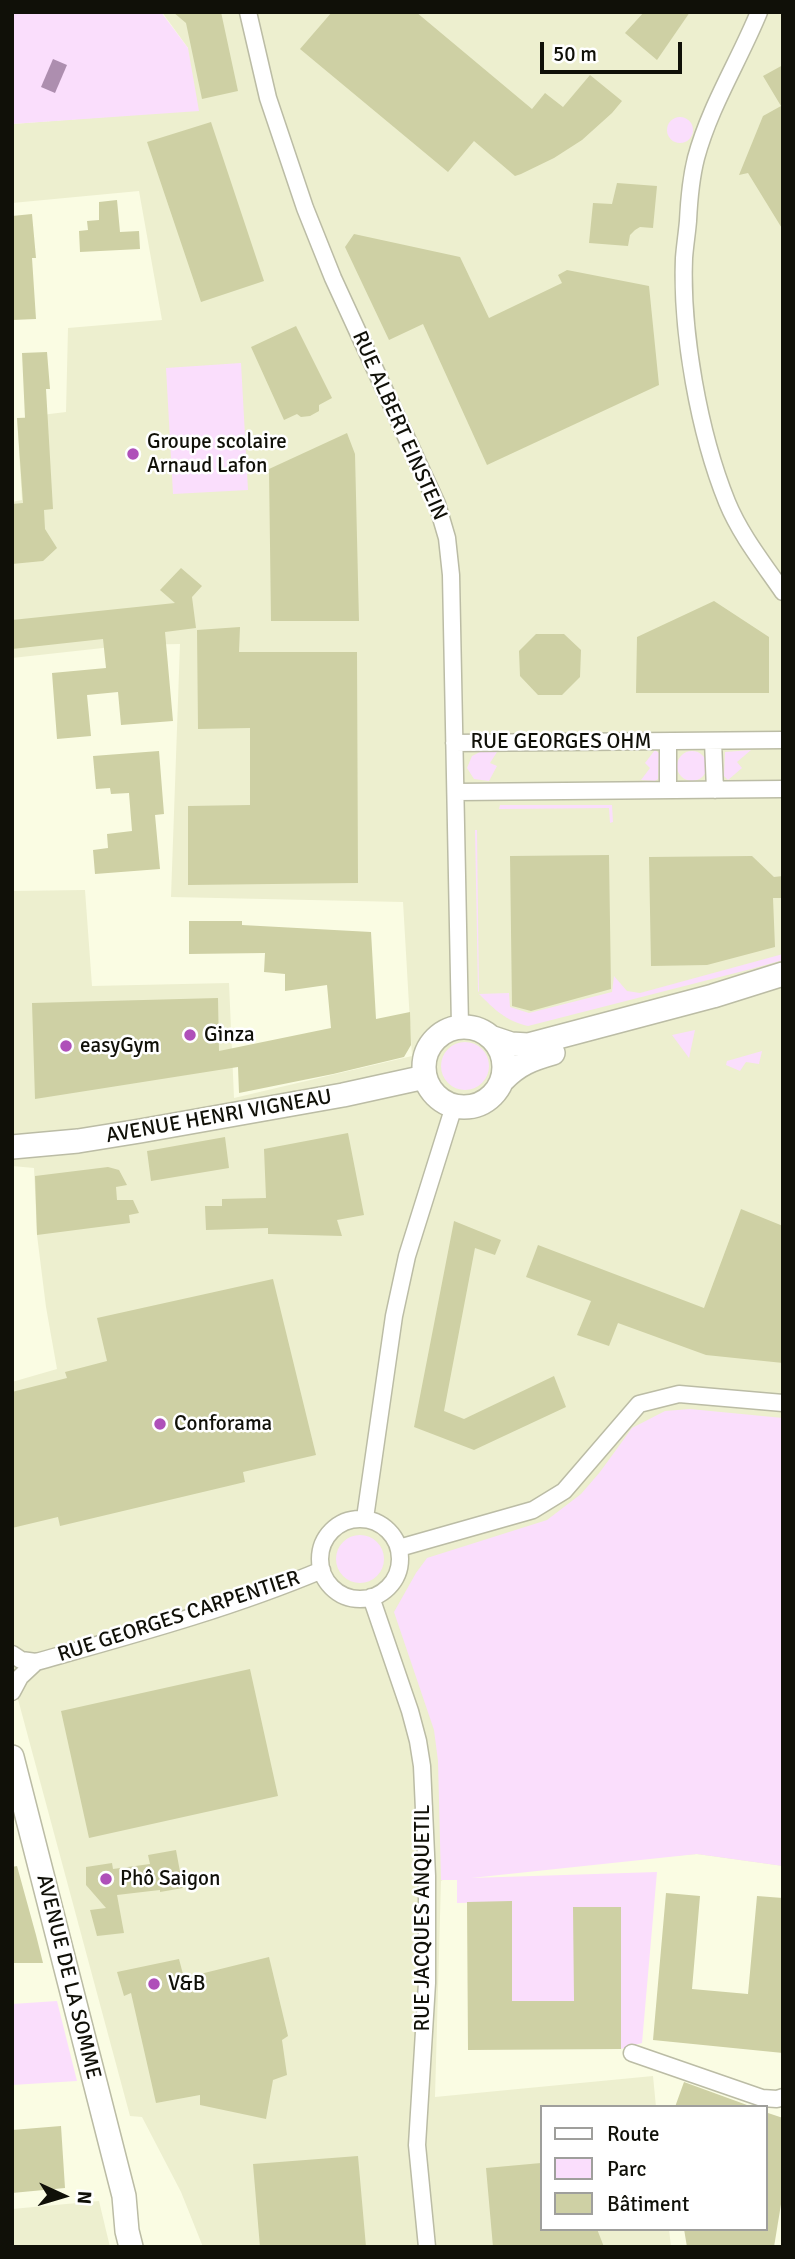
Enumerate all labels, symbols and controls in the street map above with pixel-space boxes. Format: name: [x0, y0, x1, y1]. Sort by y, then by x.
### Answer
scale bar: [543, 28, 685, 72]
text: 50 m: [553, 41, 597, 67]
street label: RUE ALBERT EINSTEIN: [346, 328, 452, 524]
place label: Groupe scolaire Arnaud Lafon: [147, 429, 287, 479]
marker: Groupe scolaire Arnaud Lafon: [125, 446, 141, 462]
street label: RUE GEORGES OHM: [471, 729, 651, 755]
place label: Ginza: [204, 1022, 255, 1048]
marker: Ginza: [182, 1027, 198, 1043]
place label: easyGym: [80, 1033, 160, 1059]
marker: easyGym: [58, 1038, 74, 1054]
street label: AVENUE HENRI VIGNEAU: [104, 1085, 334, 1149]
place label: Conforama: [174, 1411, 272, 1437]
marker: Conforama: [152, 1416, 168, 1432]
street label: RUE GEORGES CARPENTIER: [55, 1566, 303, 1668]
street label: RUE JACQUES ANQUETIL: [410, 1805, 436, 2031]
place label: Phô Saigon: [120, 1866, 220, 1892]
marker: Phô Saigon: [98, 1871, 114, 1887]
street label: AVENUE DE LA SOMME: [30, 1872, 106, 2082]
place label: V&B: [168, 1971, 205, 1997]
marker: V&B: [146, 1976, 162, 1992]
legend: [540, 2105, 767, 2231]
text: Route: [607, 2121, 659, 2147]
text: Parc: [607, 2156, 646, 2182]
north arrow: [28, 2161, 98, 2231]
text: N: [72, 2190, 96, 2205]
text: Bâtiment: [607, 2191, 689, 2217]

